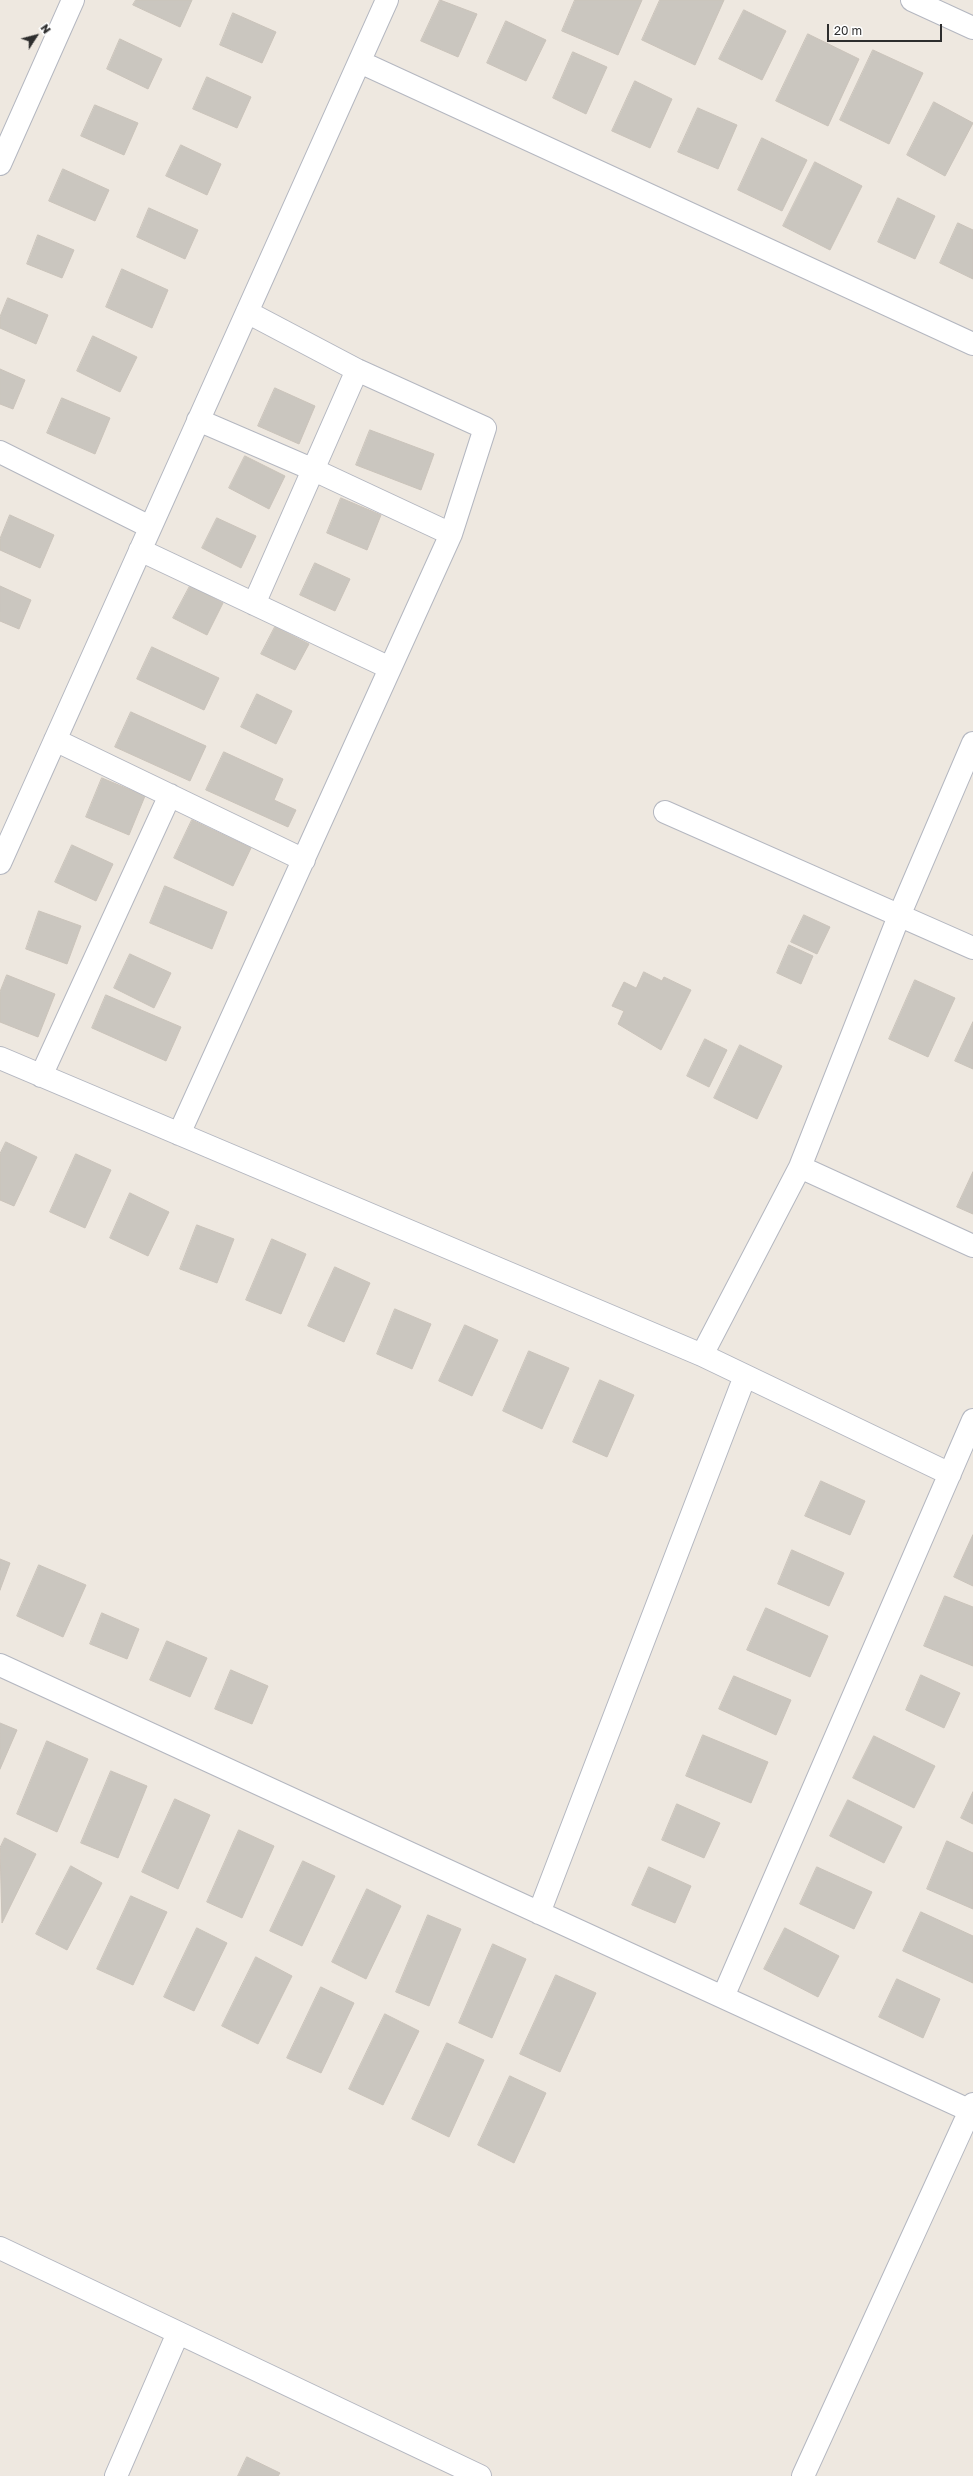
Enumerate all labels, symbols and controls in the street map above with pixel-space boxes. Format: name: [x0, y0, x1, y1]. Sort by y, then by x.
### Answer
north arrow: [16, 16, 56, 56]
scale bar: [829, 16, 944, 42]
text: N: [38, 21, 54, 36]
text: 20 m: [834, 23, 862, 38]

